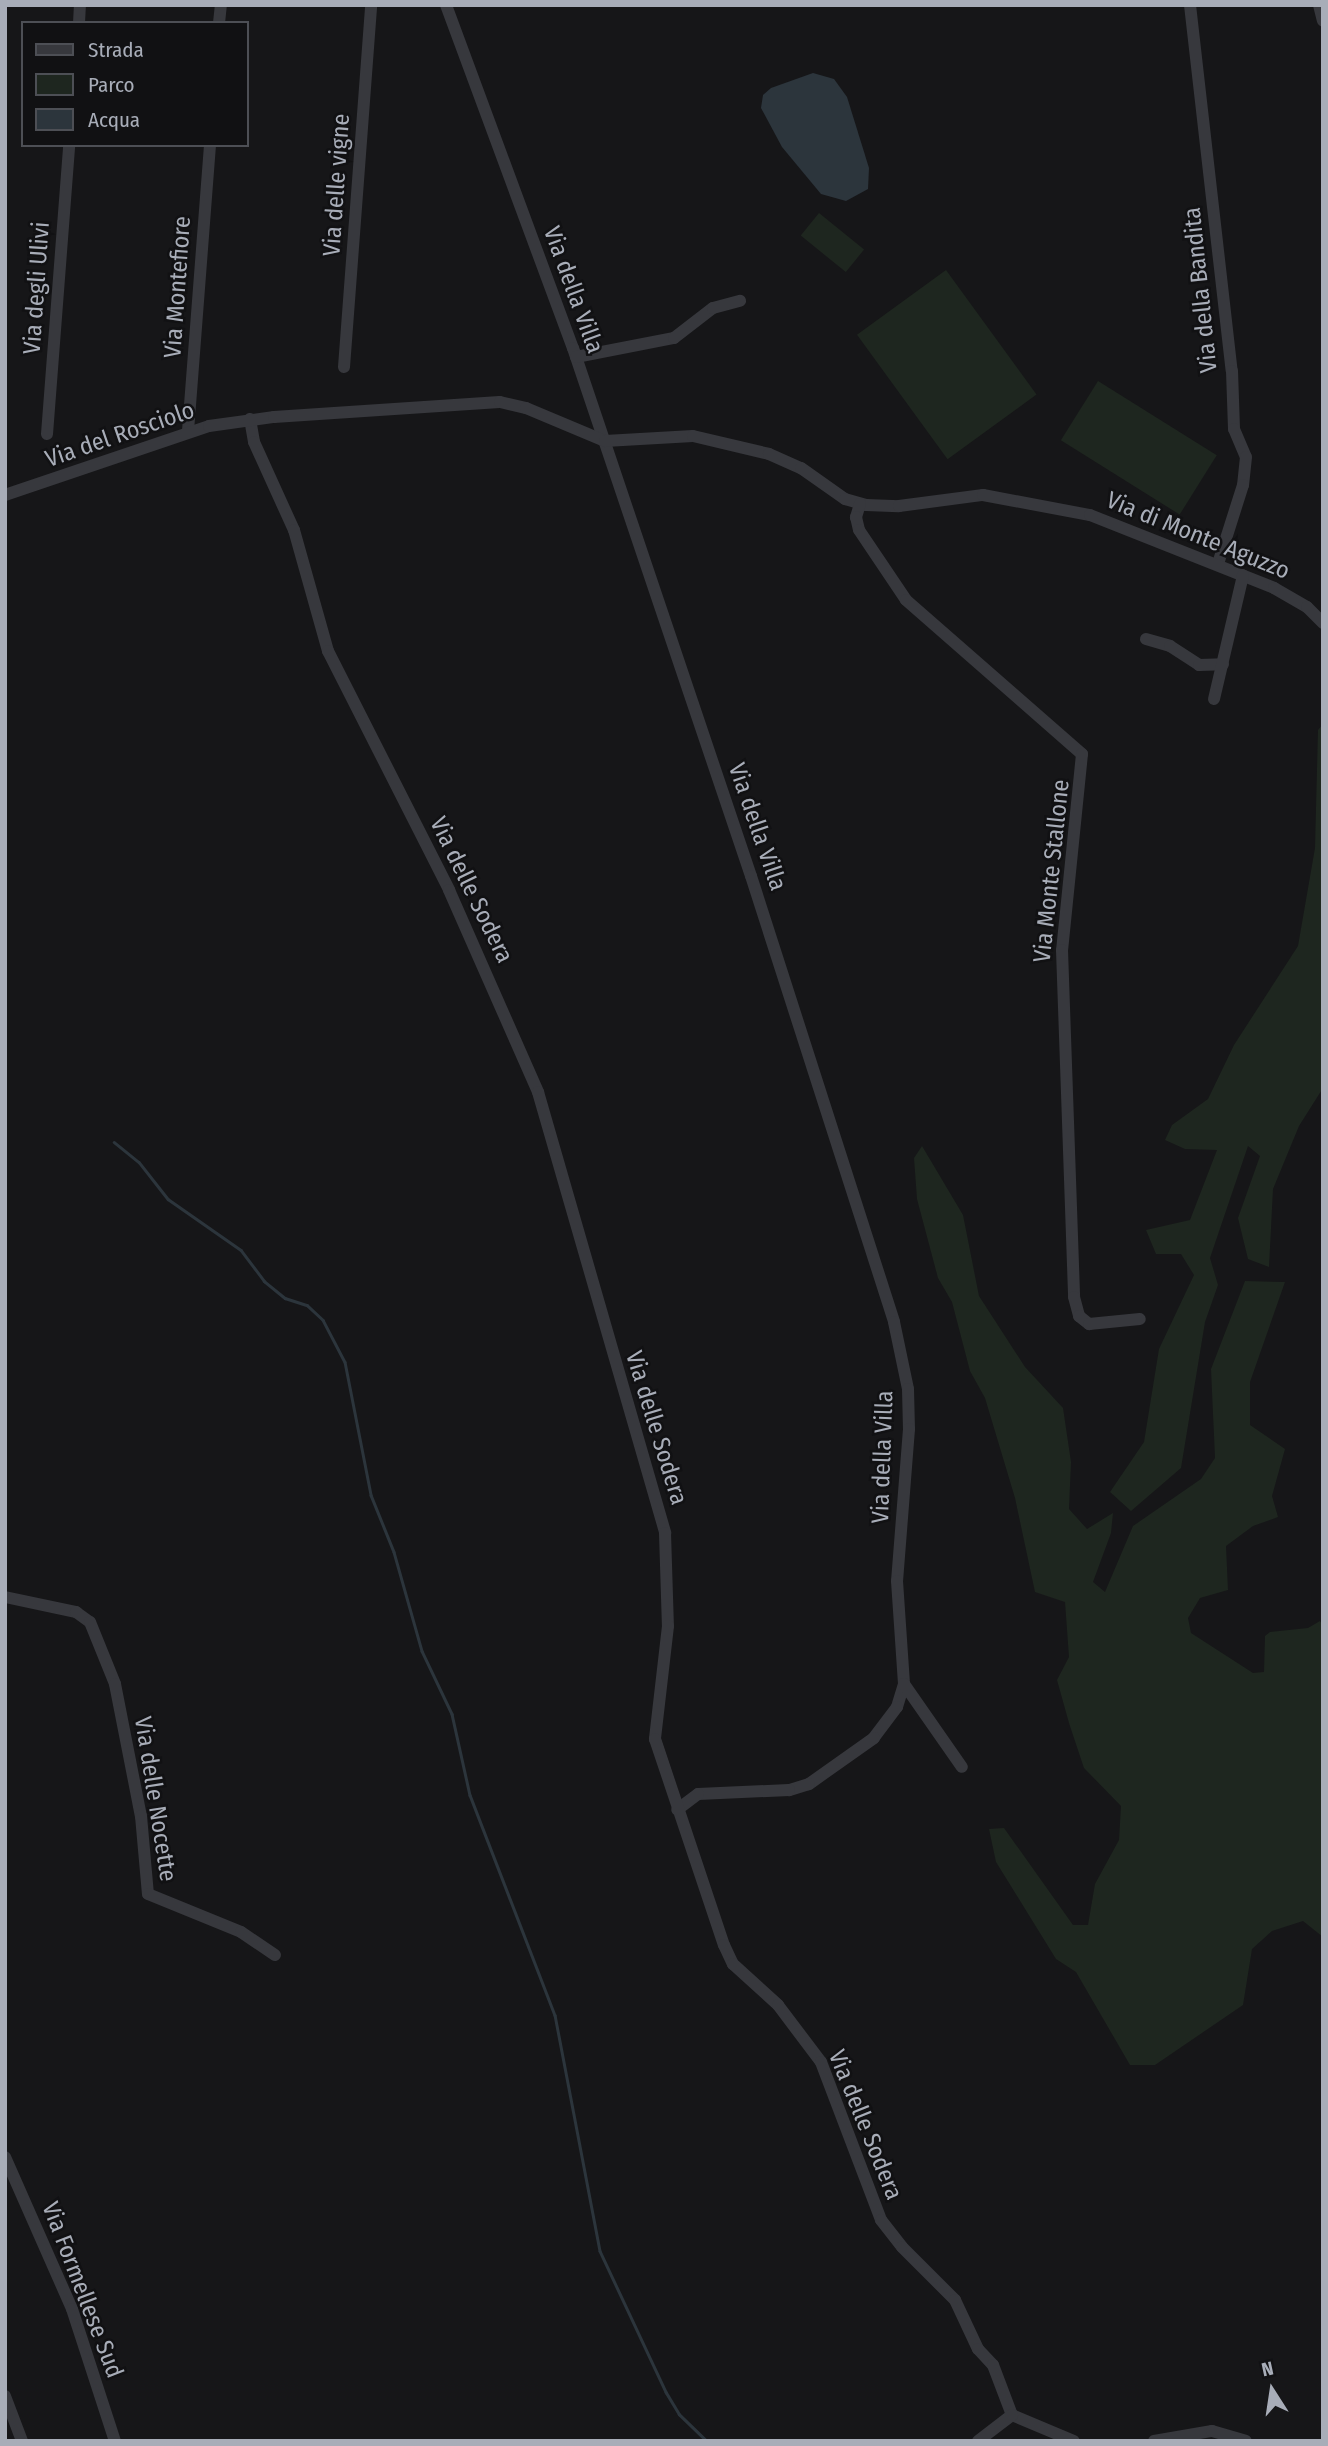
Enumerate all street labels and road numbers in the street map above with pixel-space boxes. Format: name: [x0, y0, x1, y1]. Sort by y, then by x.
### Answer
street label: Via delle vigne: [318, 113, 356, 257]
street label: Via della Bandita: [1178, 206, 1224, 374]
street label: Via Montefiore: [159, 215, 197, 359]
street label: Via degli Ulivi: [18, 221, 56, 355]
street label: Via della Villa: [537, 223, 609, 357]
street label: Via del Rosciolo: [42, 396, 198, 474]
street label: Via di Monte Aguzzo: [1102, 486, 1294, 586]
street label: Via della Villa: [722, 759, 792, 895]
street label: Via Monte Stallone: [1028, 778, 1076, 964]
street label: Via delle Sodera: [423, 812, 519, 968]
street label: Via delle Sodera: [619, 1348, 693, 1508]
street label: Via della Villa: [866, 1390, 900, 1524]
street label: Via delle Nocette: [128, 1715, 182, 1883]
street label: Via delle Sodera: [822, 2046, 908, 2204]
street label: Via Formellese Sud: [35, 2198, 129, 2382]

